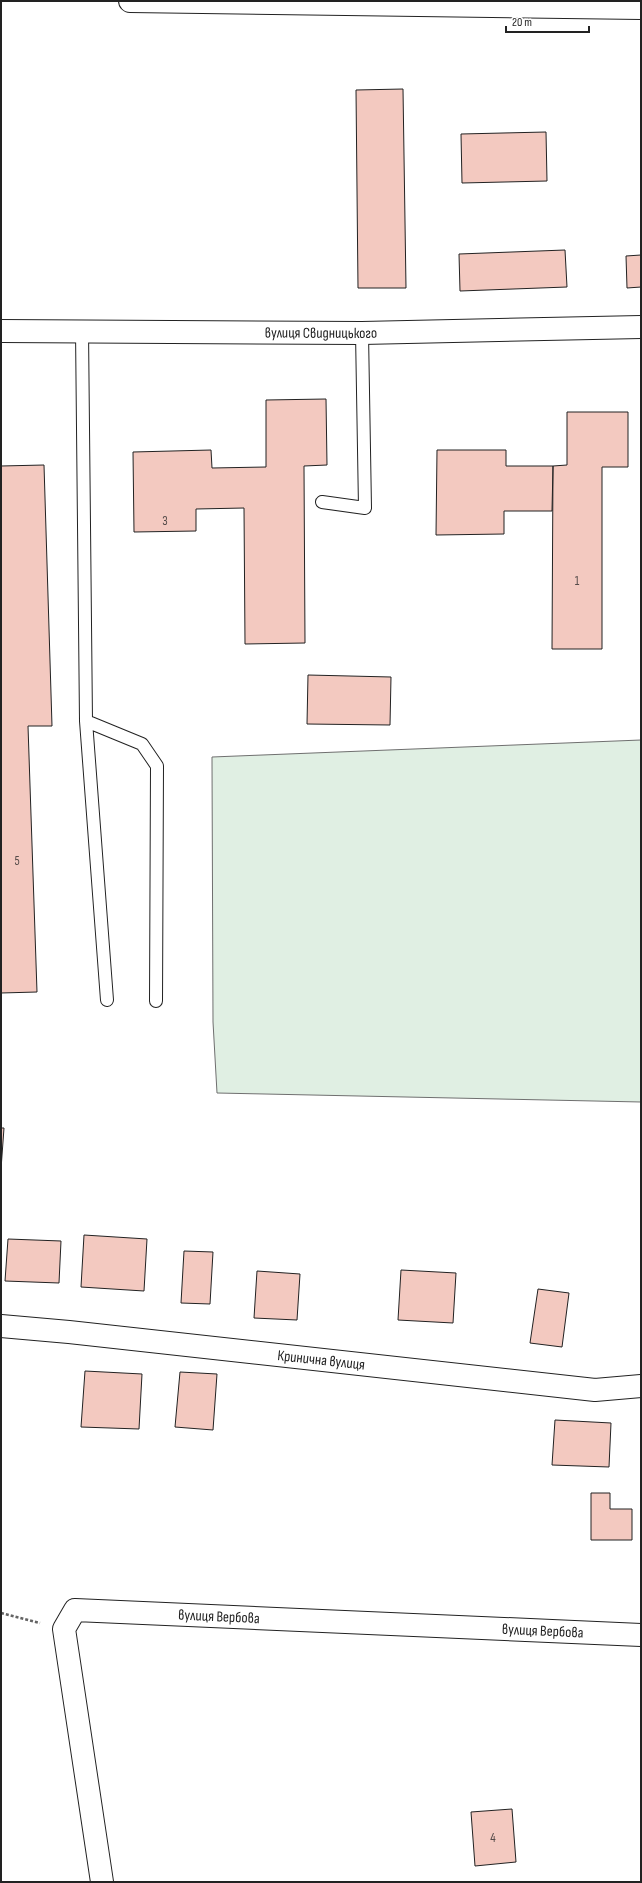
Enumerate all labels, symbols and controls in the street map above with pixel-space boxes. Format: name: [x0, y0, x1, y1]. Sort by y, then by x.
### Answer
scale bar: [506, 8, 589, 34]
text: 20 m: [512, 15, 532, 30]
street label: вулиця Свидницького: [265, 323, 377, 343]
house number: 3: [162, 513, 168, 529]
house number: 1: [575, 573, 580, 589]
house number: 5: [14, 853, 20, 869]
street label: Кринична вулиця: [276, 1346, 366, 1375]
street label: вулиця Вербова: [178, 1606, 260, 1628]
street label: вулиця Вербова: [502, 1620, 584, 1642]
house number: 4: [490, 1830, 496, 1846]

